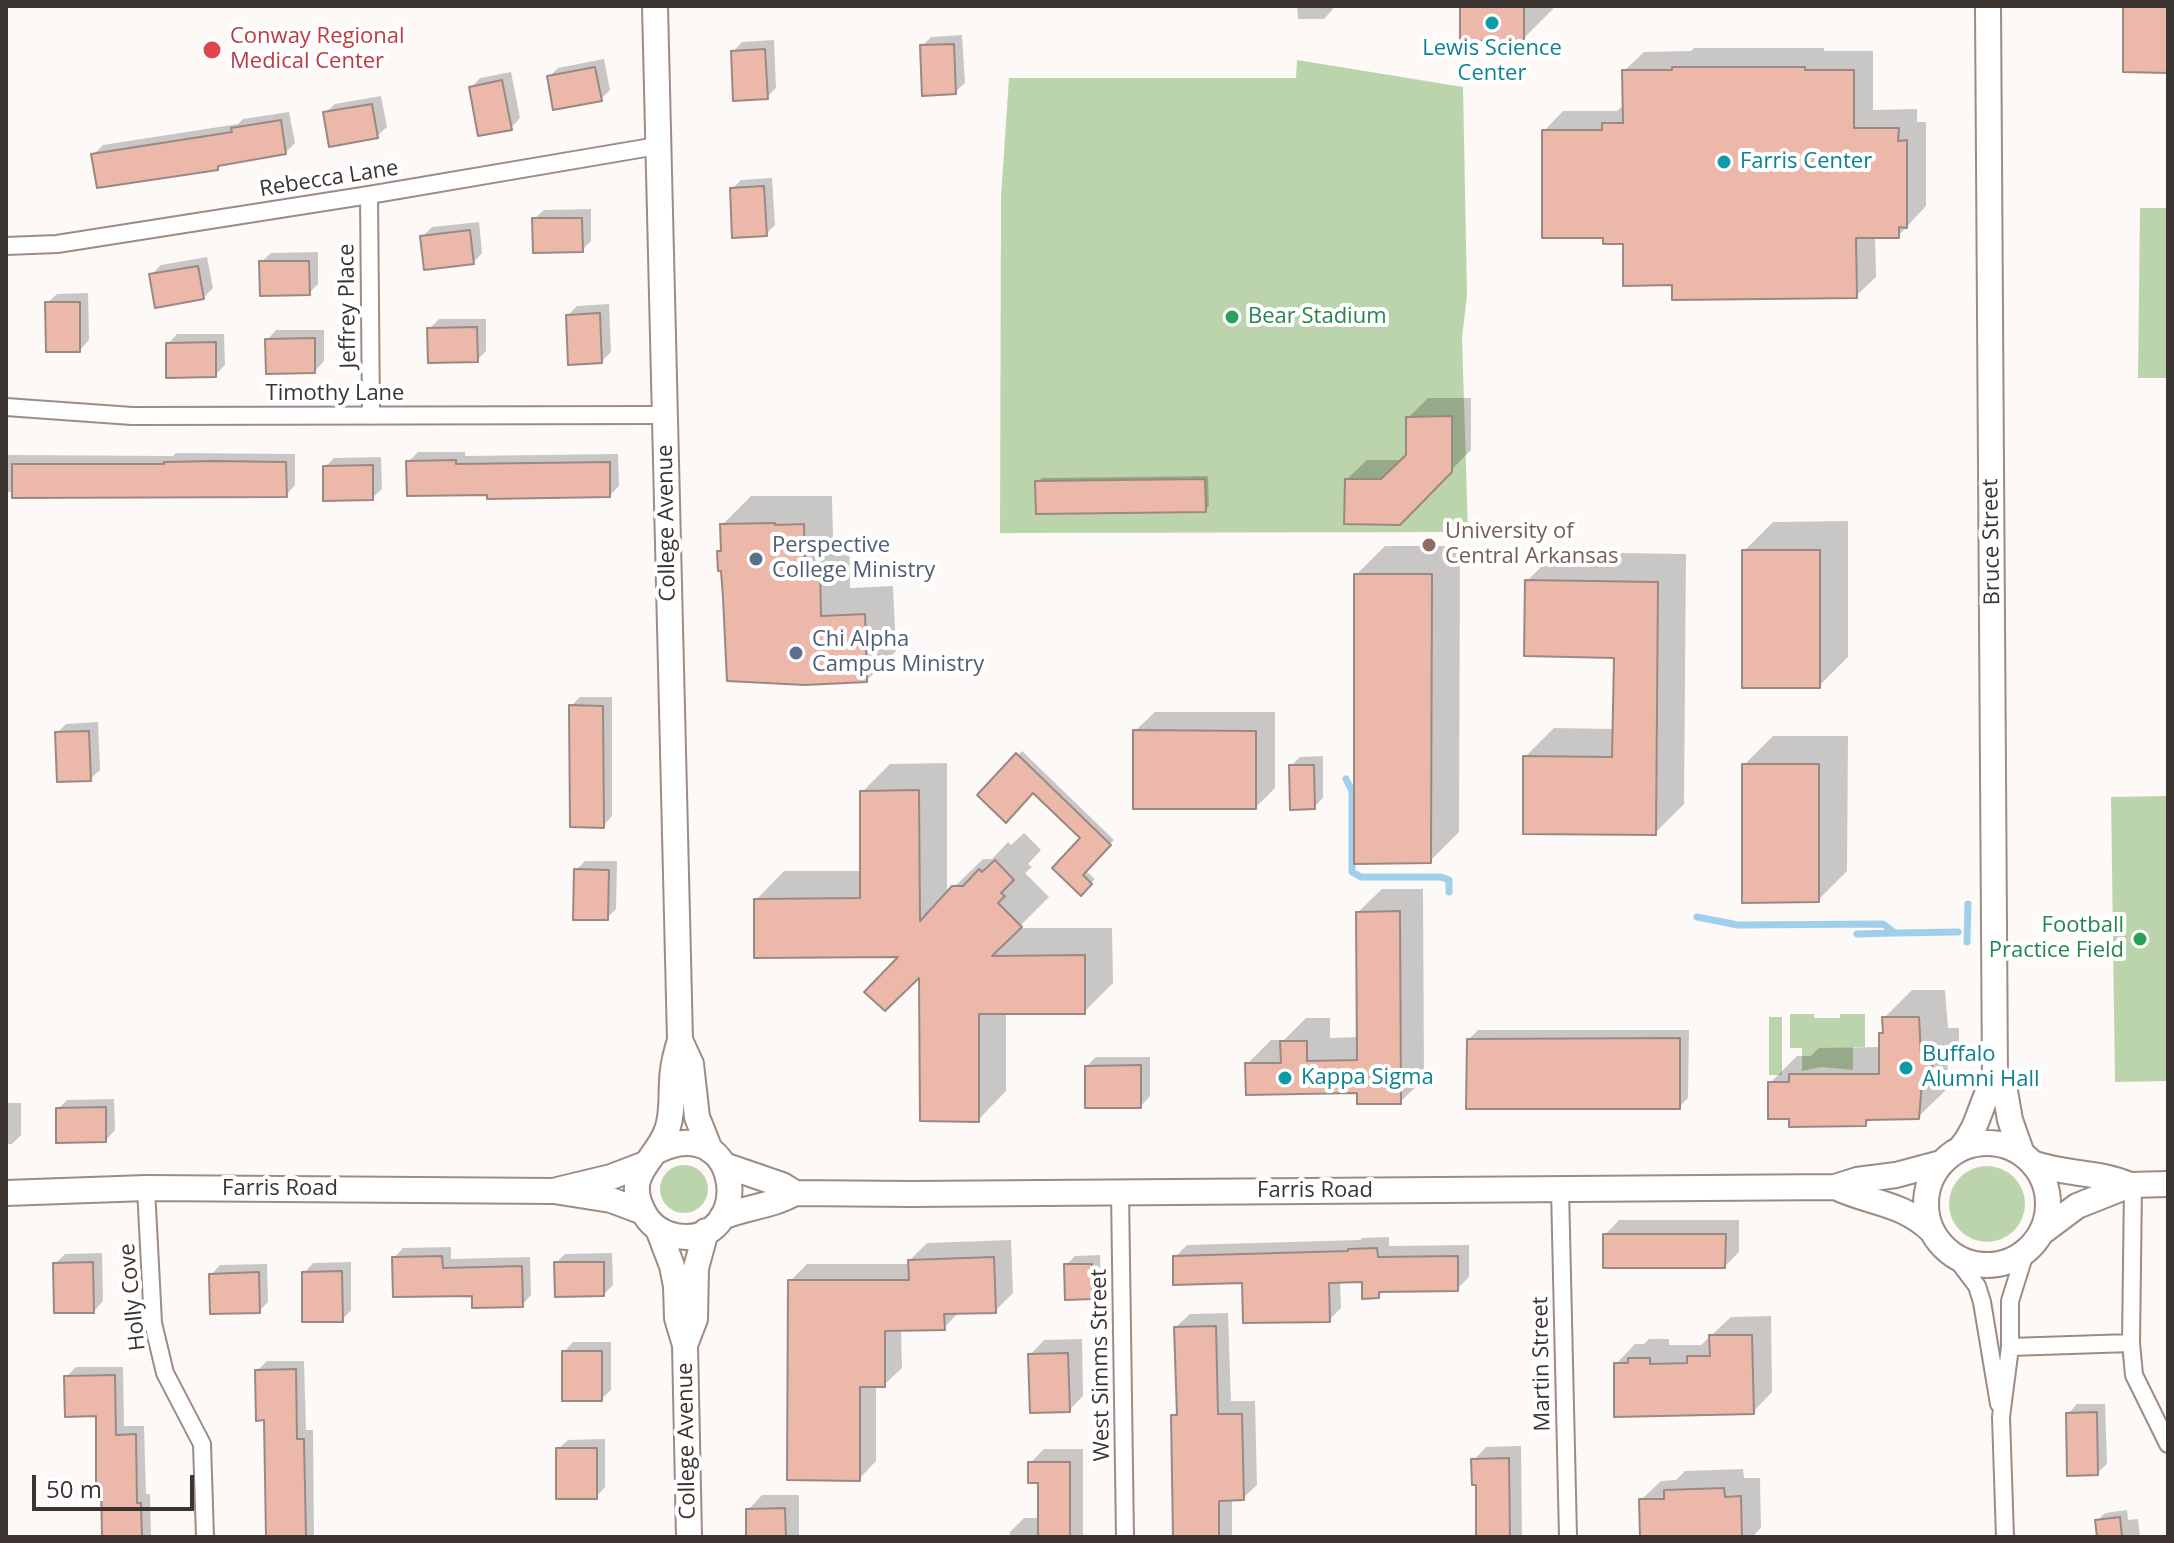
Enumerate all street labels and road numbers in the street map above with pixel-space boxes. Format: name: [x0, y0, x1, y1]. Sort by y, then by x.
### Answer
street label: Rebecca Lane: [258, 155, 400, 203]
street label: Jeffrey Place: [334, 243, 362, 369]
street label: Timothy Lane: [266, 381, 404, 407]
street label: College Avenue: [652, 444, 682, 602]
street label: Bruce Street: [1978, 478, 2006, 606]
street label: Farris Road: [222, 1176, 338, 1202]
street label: Farris Road: [1257, 1178, 1373, 1204]
street label: Holly Cove: [114, 1242, 152, 1352]
street label: West Simms Street: [1086, 1268, 1116, 1462]
street label: Martin Street: [1528, 1296, 1556, 1432]
street label: College Avenue: [672, 1362, 702, 1520]

